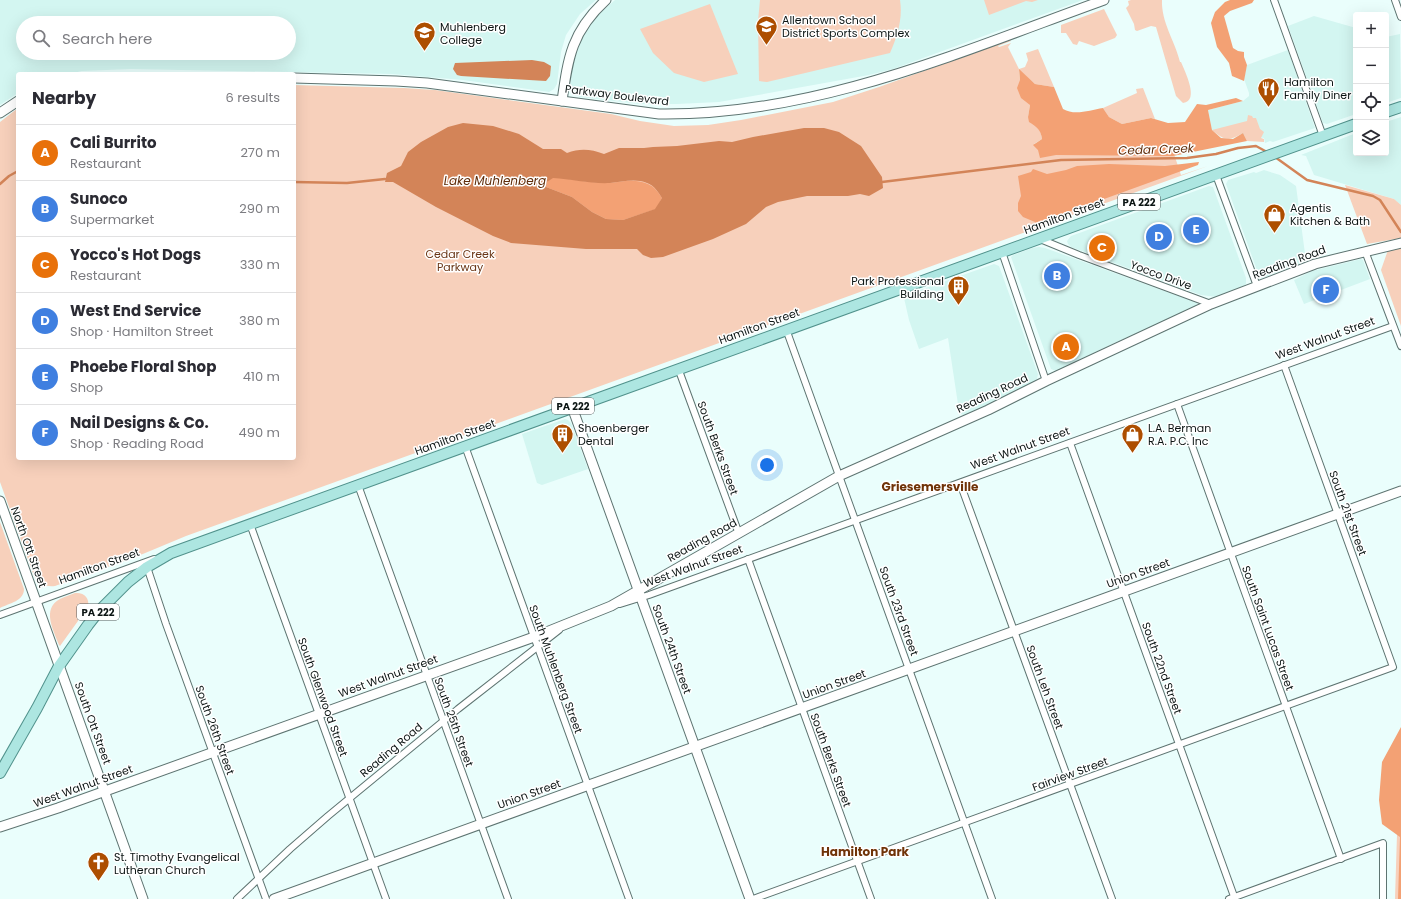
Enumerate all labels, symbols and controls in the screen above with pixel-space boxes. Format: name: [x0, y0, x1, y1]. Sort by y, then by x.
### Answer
place label: Allentown School District Sports Complex: [782, 12, 910, 41]
map controls: [1353, 12, 1389, 156]
button: +: [1353, 12, 1389, 48]
school or university icon: Allentown School District Sports Complex: [753, 13, 779, 46]
search box: [16, 16, 296, 60]
place label: Muhlenberg College: [440, 19, 506, 48]
school or university icon: Muhlenberg College: [412, 20, 438, 53]
icon: search: [30, 27, 52, 49]
text: Search here: [62, 28, 152, 49]
button: −: [1353, 48, 1389, 84]
place label: Hamilton Family Diner: [1284, 74, 1351, 103]
restaurant icon: Hamilton Family Diner: [1255, 75, 1281, 108]
street label: Parkway Boulevard: [564, 81, 670, 109]
button: locate: [1353, 84, 1389, 120]
text: Nearby: [32, 86, 96, 110]
text: 6 results: [226, 88, 280, 107]
button: layers: [1353, 120, 1389, 156]
text: Cali Burrito: [70, 132, 157, 153]
water label: Cedar Creek: [1118, 139, 1195, 159]
text: A: [40, 143, 50, 162]
text: 270 m: [240, 143, 280, 162]
text: Restaurant: [70, 154, 141, 173]
water label: Lake Muhlenberg: [444, 172, 546, 189]
text: Sunoco: [70, 188, 128, 209]
street label: Hamilton Street: [1021, 194, 1107, 238]
road number: PA 222: [1118, 194, 1160, 210]
text: B: [41, 199, 49, 218]
text: 290 m: [239, 199, 280, 218]
place label: Agentis Kitchen & Bath: [1290, 200, 1370, 229]
shop icon: Agentis Kitchen & Bath: [1262, 201, 1288, 234]
text: Supermarket: [70, 210, 154, 229]
pin: E: [1183, 215, 1209, 245]
pin: D: [1146, 222, 1172, 252]
pin: C: [1089, 233, 1115, 263]
street label: Reading Road: [1250, 241, 1328, 283]
text: Yocco's Hot Dogs: [70, 244, 201, 265]
park label: Cedar Creek Parkway: [425, 246, 495, 275]
text: C: [40, 255, 50, 274]
text: 330 m: [240, 255, 280, 274]
street label: Yocco Drive: [1128, 256, 1194, 294]
pin: B: [1044, 261, 1070, 291]
text: Restaurant: [70, 266, 141, 285]
place label: Park Professional Building: [851, 273, 944, 302]
building icon: Park Professional Building: [946, 274, 972, 307]
pin: F: [1313, 275, 1339, 305]
text: West End Service: [70, 300, 201, 321]
street label: Hamilton Street: [716, 304, 802, 348]
text: D: [40, 311, 50, 330]
text: 380 m: [239, 311, 280, 330]
street label: West Walnut Street: [1273, 313, 1377, 363]
text: Shop · Hamilton Street: [70, 322, 213, 341]
pin: A: [1053, 332, 1079, 362]
text: Phoebe Floral Shop: [70, 356, 216, 377]
text: E: [41, 367, 49, 386]
text: 410 m: [243, 367, 280, 386]
street label: Reading Road: [954, 369, 1030, 417]
text: Shop: [70, 378, 103, 397]
road number: PA 222: [552, 398, 594, 414]
street label: South Berks Street: [694, 399, 742, 497]
text: Nail Designs & Co.: [70, 412, 209, 433]
street label: Hamilton Street: [412, 415, 498, 459]
place label: Shoenberger Dental: [578, 420, 649, 449]
place label: L.A. Berman R.A. P.C. Inc: [1148, 420, 1211, 449]
building icon: Shoenberger Dental: [550, 421, 576, 454]
shop icon: L.A. Berman R.A. P.C. Inc: [1120, 421, 1146, 454]
text: F: [41, 423, 49, 442]
text: 490 m: [239, 423, 280, 442]
street label: West Walnut Street: [968, 423, 1072, 473]
text: Shop · Reading Road: [70, 434, 204, 453]
your location: [757, 455, 777, 475]
street label: South 21st Street: [1325, 468, 1371, 558]
district label: Griesemersville: [882, 478, 979, 495]
street label: North Ott Street: [7, 504, 51, 590]
street label: Reading Road: [664, 514, 740, 566]
street label: West Walnut Street: [641, 541, 745, 591]
street label: Hamilton Street: [56, 544, 142, 588]
street label: Union Street: [1104, 554, 1172, 592]
street label: South Saint Lucas Street: [1238, 563, 1298, 693]
street label: South 23rd Street: [875, 564, 923, 658]
street label: South 24th Street: [648, 602, 696, 696]
street label: South Muhlenberg Street: [525, 603, 587, 735]
road number: PA 222: [77, 604, 119, 620]
street label: South 22nd Street: [1138, 620, 1186, 716]
street label: South Glenwood Street: [294, 635, 352, 759]
street label: South Leh Street: [1022, 643, 1068, 731]
street label: West Walnut Street: [336, 651, 440, 701]
street label: Union Street: [800, 665, 868, 703]
street label: South 25th Street: [430, 675, 478, 769]
street label: South Ott Street: [71, 680, 115, 766]
street label: South 26th Street: [191, 683, 239, 777]
street label: South Berks Street: [807, 711, 855, 809]
street label: Reading Road: [356, 719, 426, 781]
street label: Fairview Street: [1030, 753, 1110, 795]
street label: West Walnut Street: [31, 761, 135, 811]
street label: Union Street: [495, 775, 563, 813]
district label: Hamilton Park: [821, 843, 910, 860]
place label: St. Timothy Evangelical Lutheran Church: [114, 849, 240, 878]
church icon: St. Timothy Evangelical Lutheran Church: [85, 850, 111, 883]

